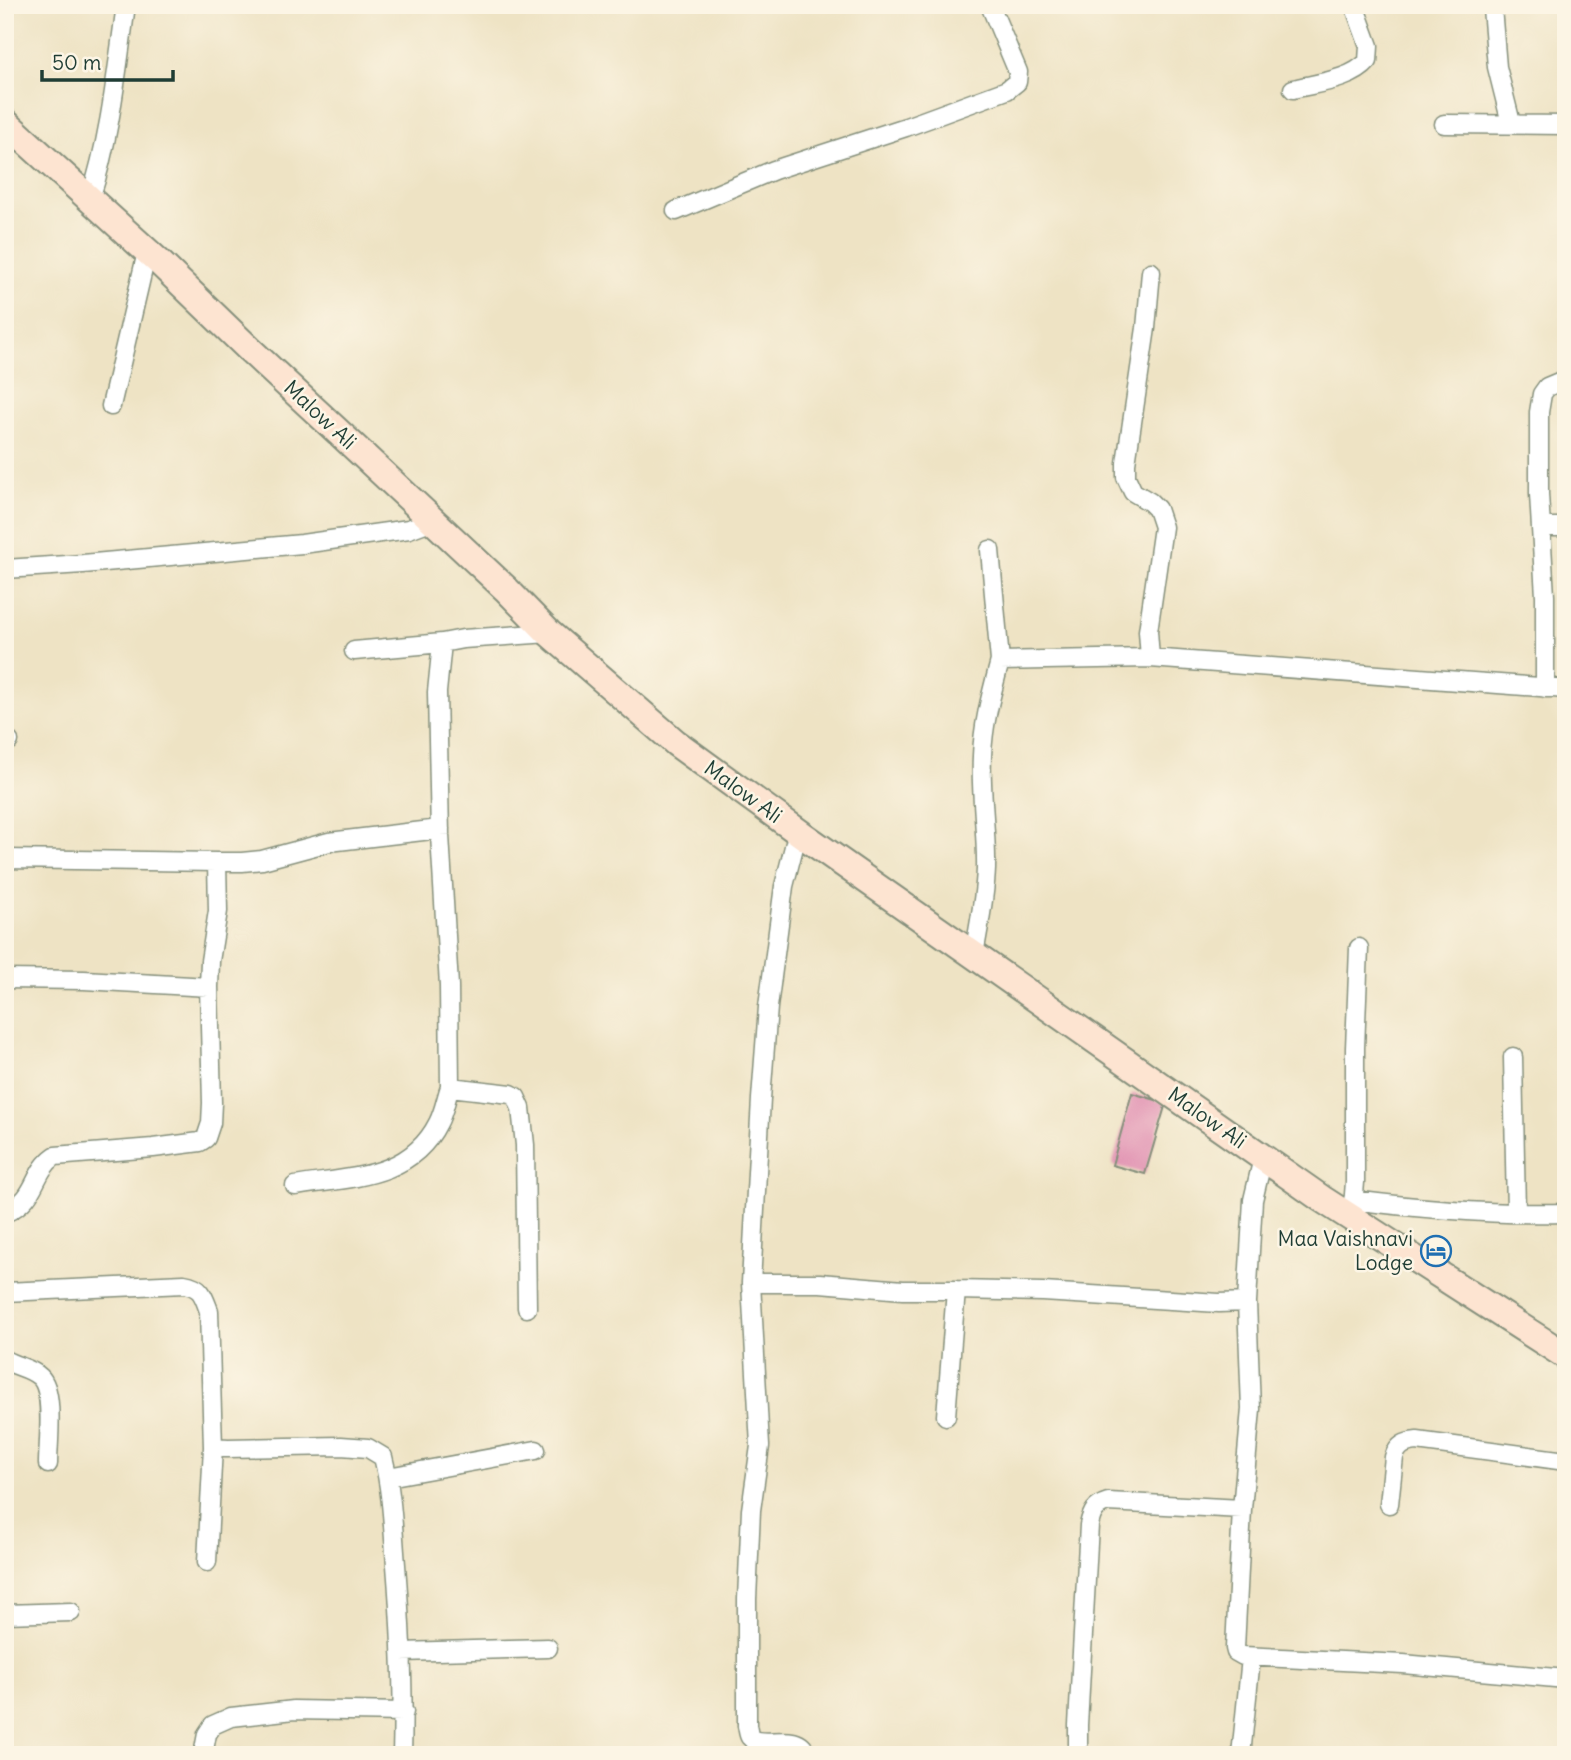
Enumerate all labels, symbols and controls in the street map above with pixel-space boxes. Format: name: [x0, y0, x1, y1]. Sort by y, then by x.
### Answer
scale bar: [42, 38, 173, 82]
text: 50 m: [52, 49, 101, 76]
street label: Malow Ali: [278, 374, 362, 455]
street label: Malow Ali: [699, 754, 788, 829]
street label: Malow Ali: [1163, 1081, 1252, 1154]
place label: Maa Vaishnavi Lodge: [1278, 1225, 1413, 1276]
hotel icon: Maa Vaishnavi Lodge: [1419, 1234, 1453, 1268]

